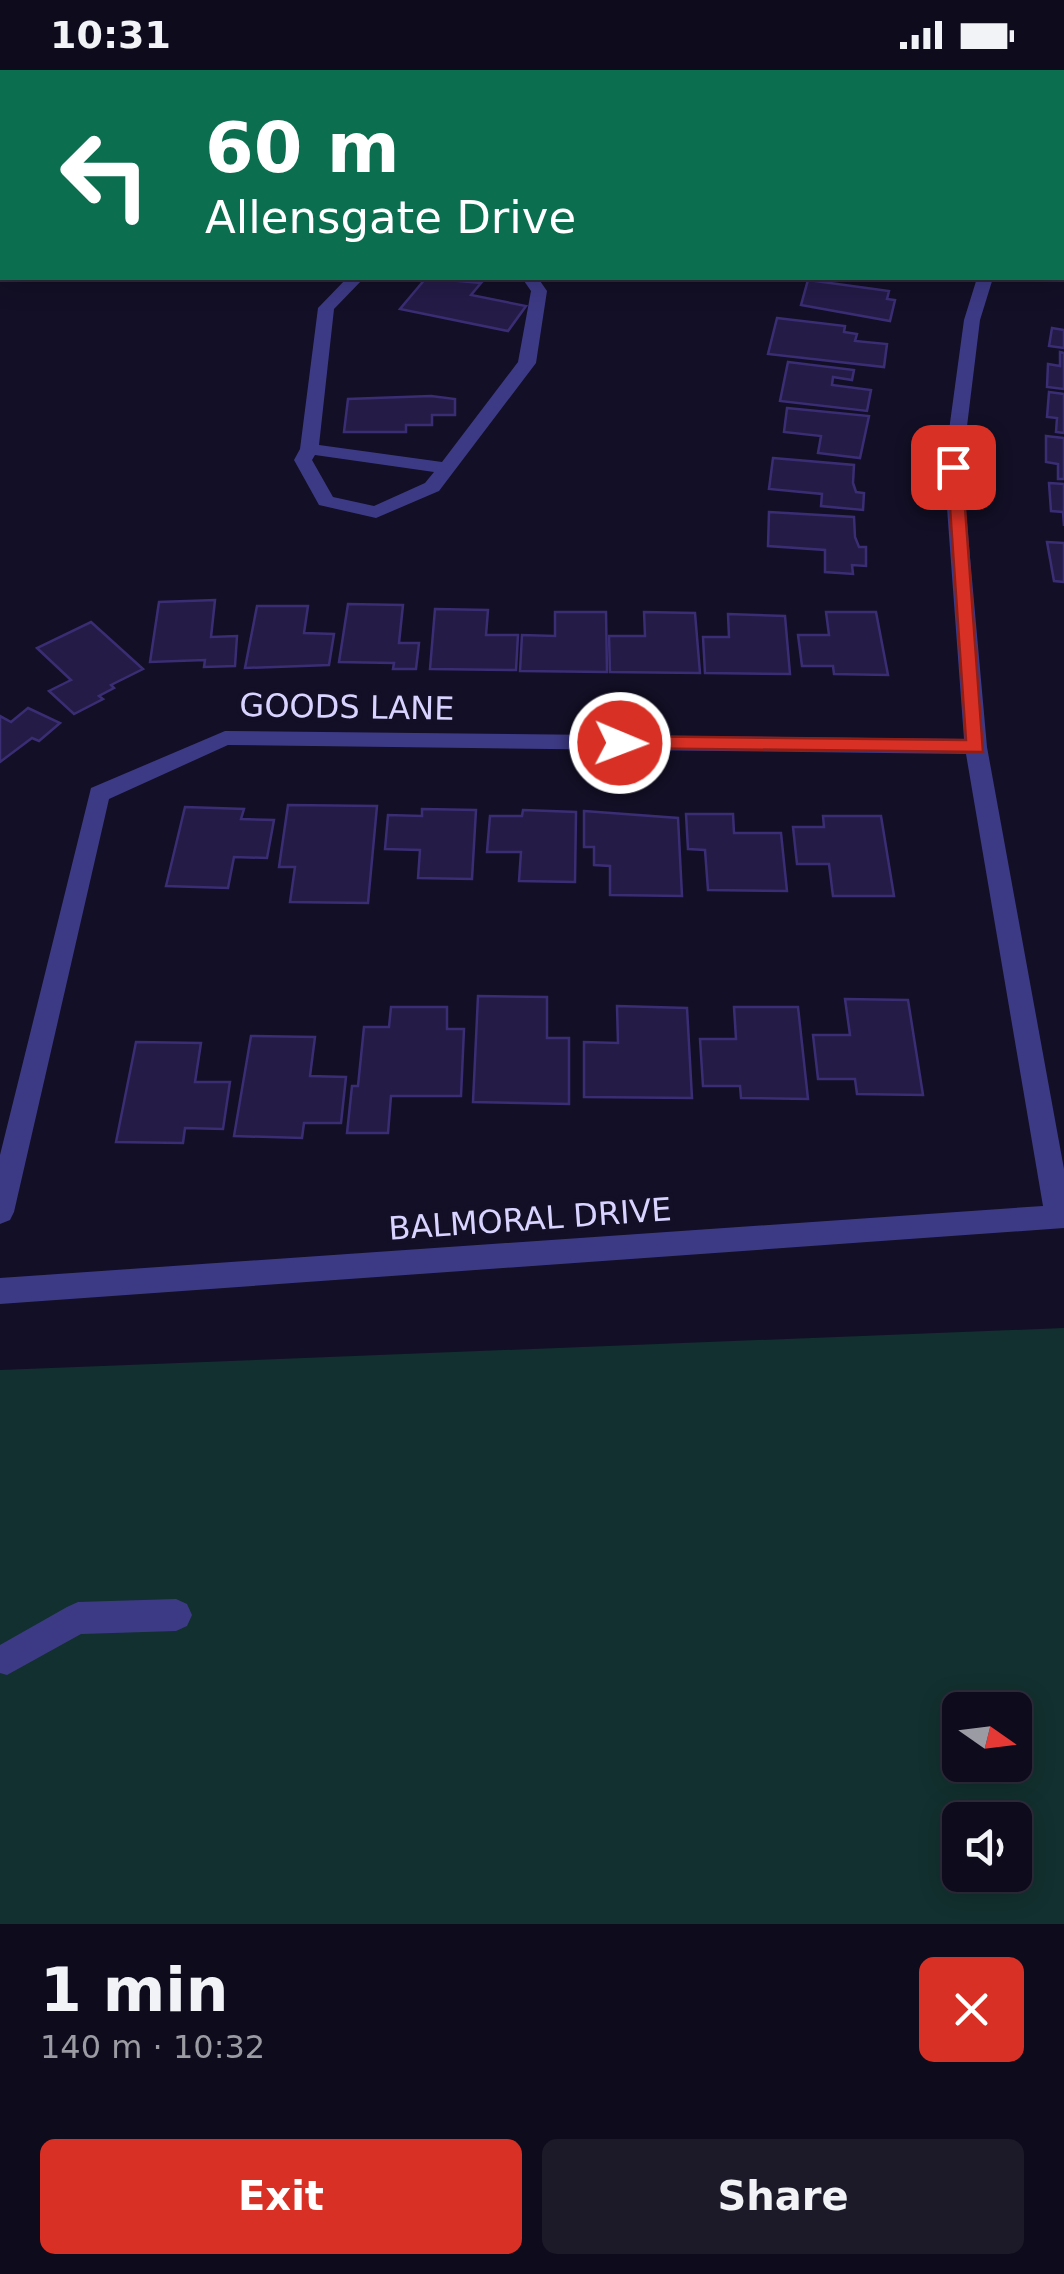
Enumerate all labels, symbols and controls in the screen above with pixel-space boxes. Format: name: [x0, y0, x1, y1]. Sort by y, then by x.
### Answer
text: 10:31: [50, 13, 171, 57]
text: 60 m: [205, 107, 400, 189]
icon: left: [40, 110, 170, 240]
text: Allensgate Drive: [205, 191, 576, 244]
pin: [911, 425, 996, 510]
icon: arrive: [926, 440, 981, 495]
street label: GOODS LANE: [239, 686, 455, 728]
position arrow: [568, 691, 672, 795]
street label: BALMORAL DRIVE: [387, 1190, 673, 1248]
north arrow: [942, 1692, 1032, 1782]
map controls: [942, 1692, 1032, 1892]
button: sound: [942, 1802, 1032, 1892]
text: 1 min: [40, 1955, 228, 2025]
button: close: [919, 1957, 1024, 2062]
text: 140 m · 10:32: [40, 2028, 265, 2066]
button: Exit: [40, 2139, 522, 2254]
button: Share: [542, 2139, 1024, 2254]

